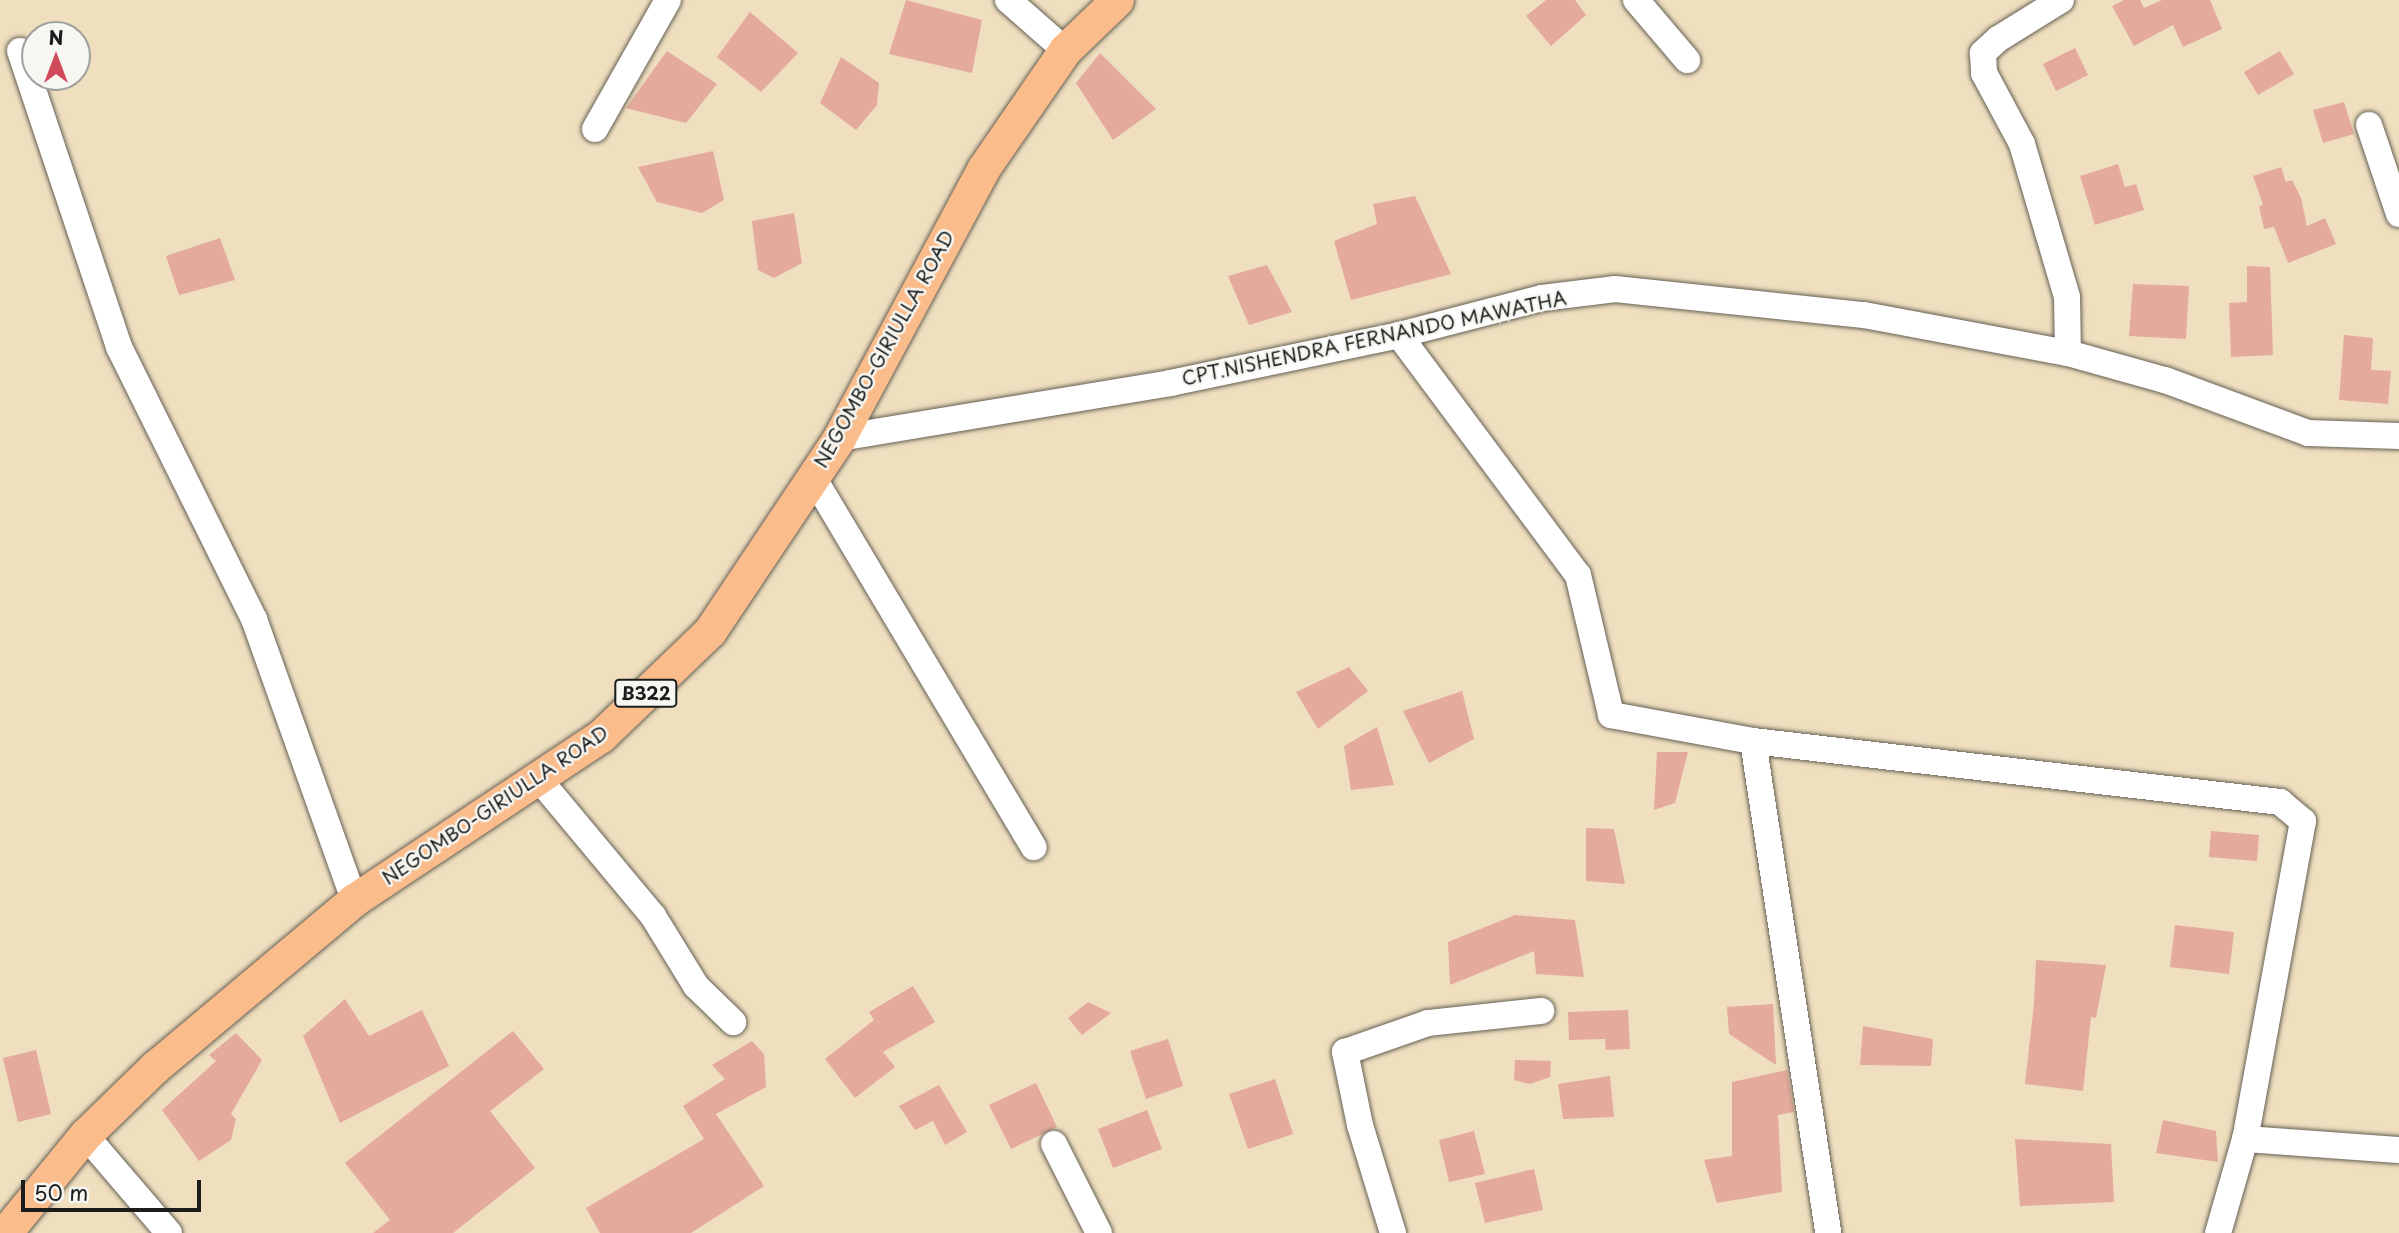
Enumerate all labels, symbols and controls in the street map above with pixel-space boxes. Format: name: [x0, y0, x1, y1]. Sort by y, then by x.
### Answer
north arrow: [21, 21, 91, 91]
text: N: [48, 23, 64, 51]
street label: NEGOMBO-GIRIULLA ROAD: [809, 227, 959, 471]
street label: CPT.NISHENDRA FERNANDO MAWATHA: [1181, 286, 1567, 390]
road number: B322: [613, 678, 679, 708]
street label: NEGOMBO-GIRIULLA ROAD: [378, 721, 612, 889]
scale bar: [24, 1166, 205, 1210]
text: 50 m: [34, 1176, 88, 1208]

